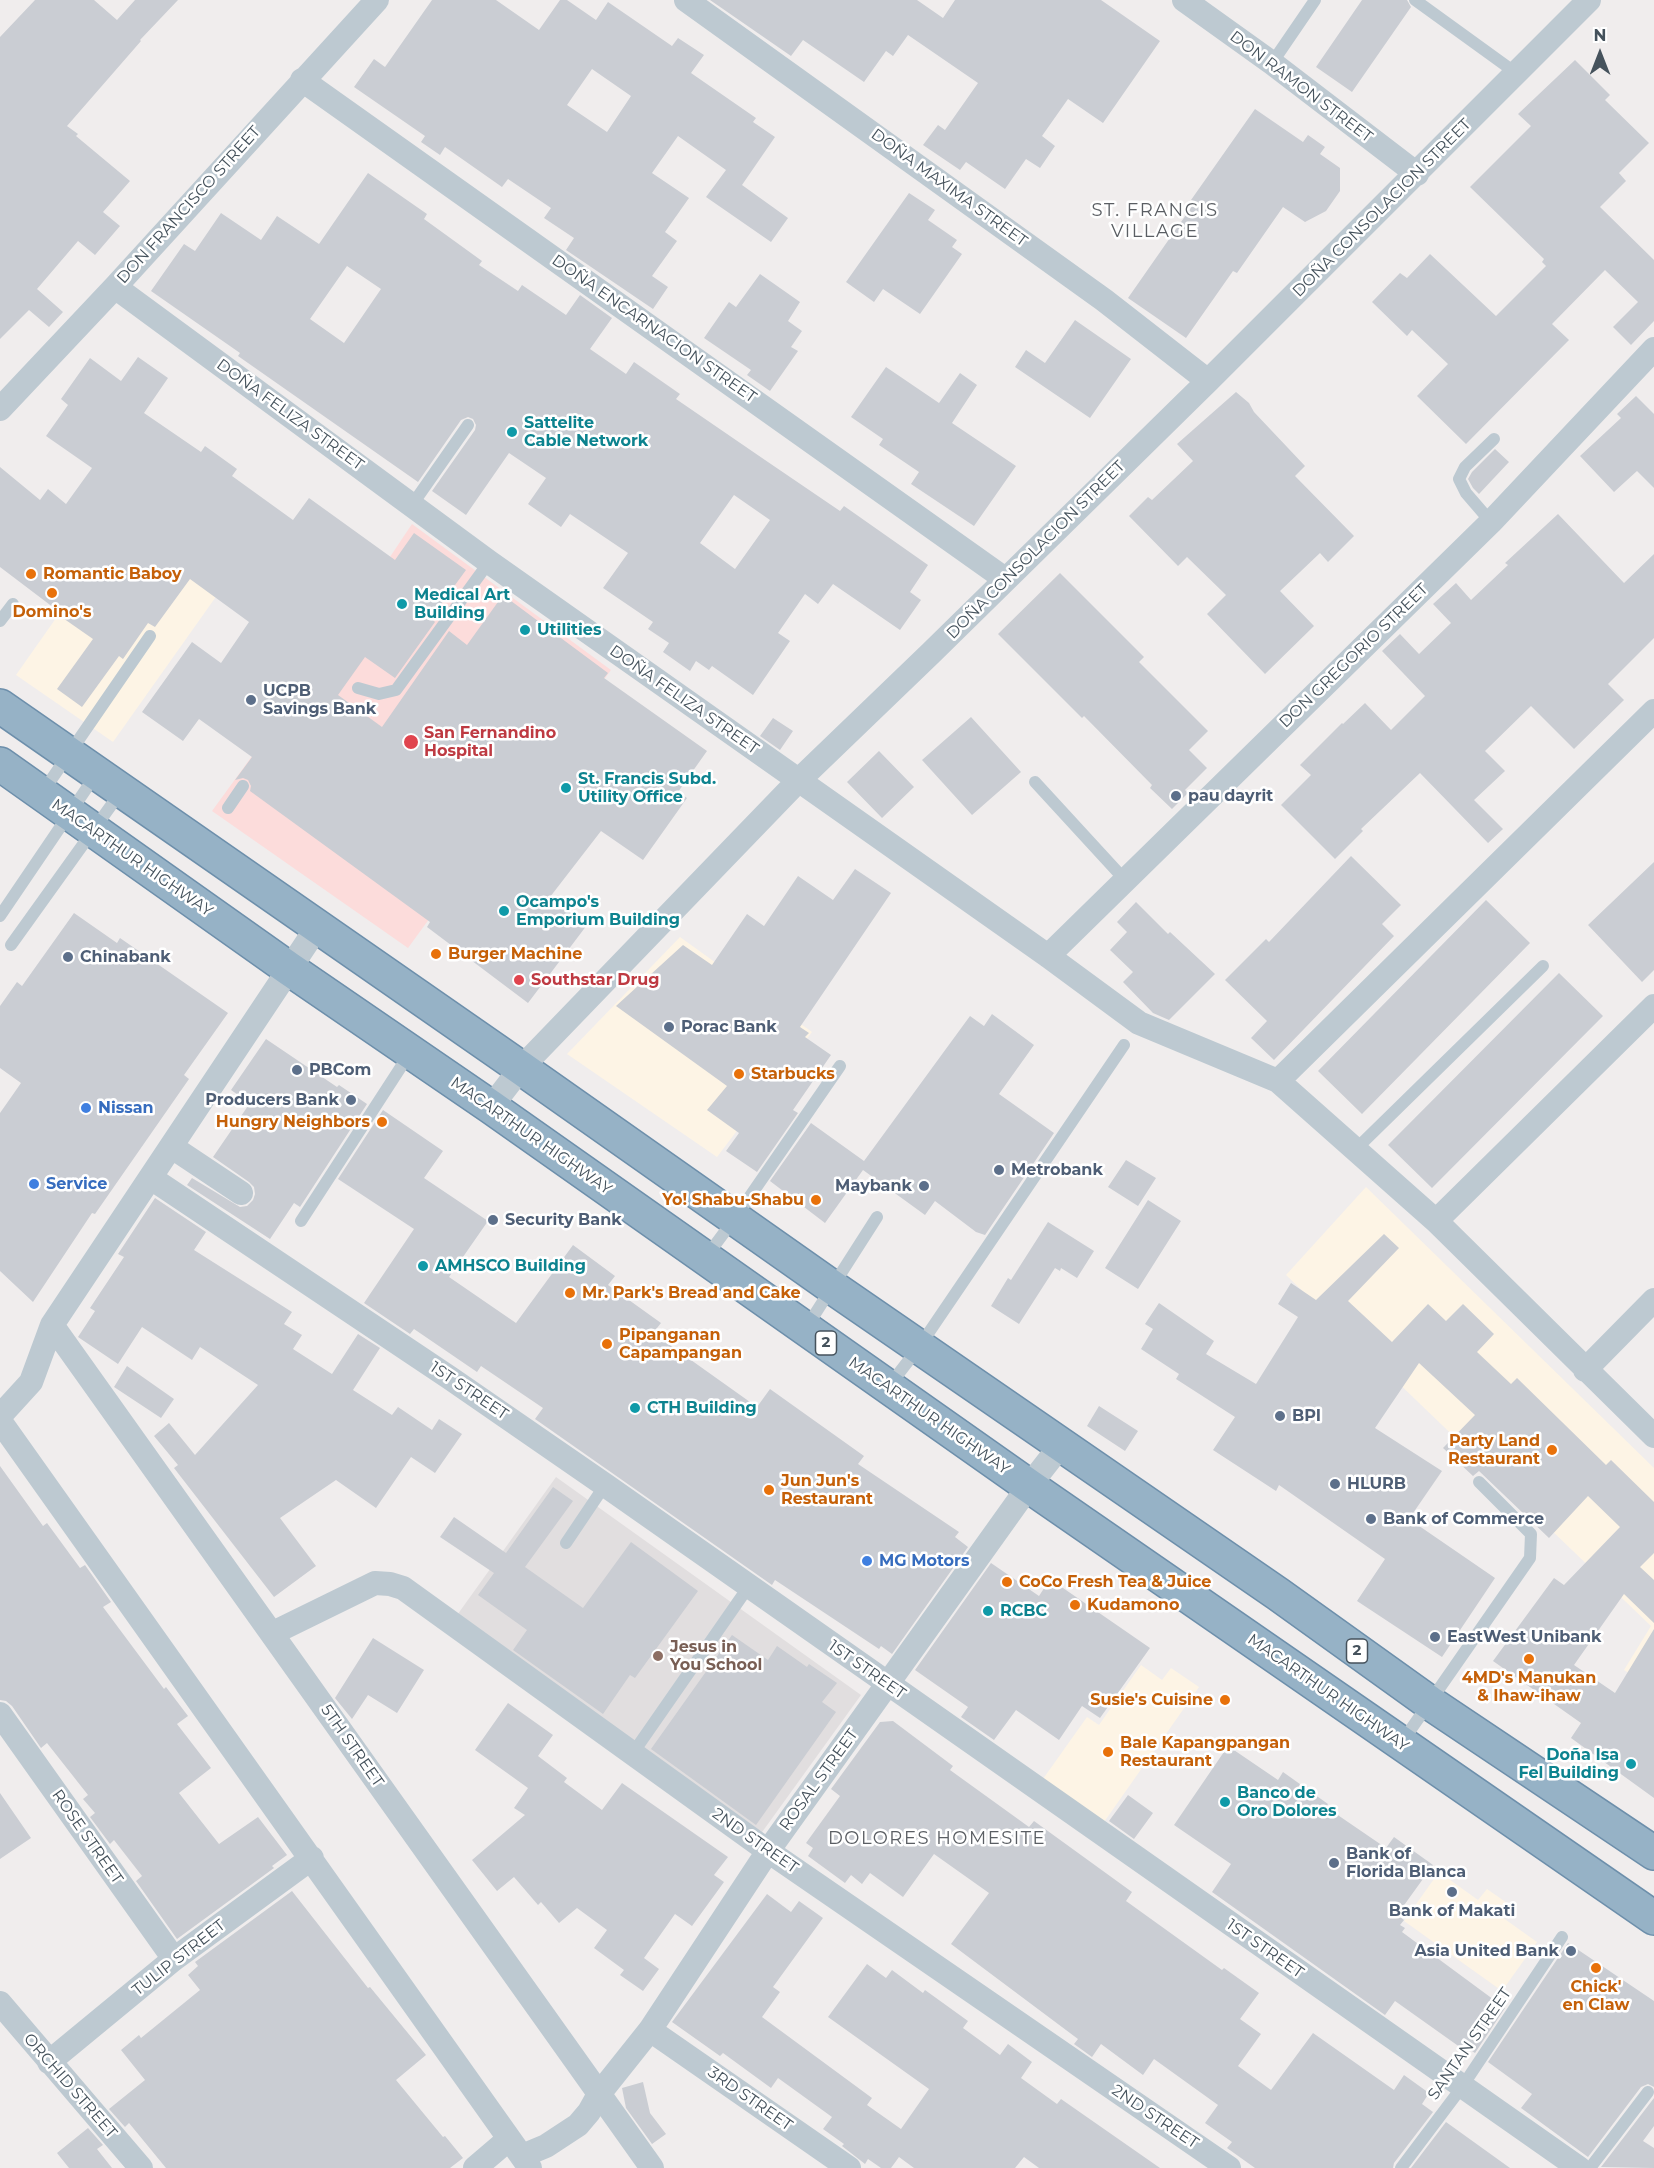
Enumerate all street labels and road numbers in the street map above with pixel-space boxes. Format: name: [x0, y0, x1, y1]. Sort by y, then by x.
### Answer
street label: DON RAMON STREET: [1226, 27, 1376, 147]
street label: DOÑA CONSOLACION STREET: [1289, 115, 1475, 301]
street label: DON FRANCISCO STREET: [113, 122, 265, 288]
street label: DOÑA MAXIMA STREET: [867, 125, 1031, 251]
street label: DOÑA ENCARNACION STREET: [548, 251, 760, 407]
street label: DOÑA FELIZA STREET: [213, 355, 367, 475]
street label: DOÑA CONSOLACION STREET: [943, 457, 1129, 643]
street label: DON GREGORIO STREET: [1276, 580, 1432, 732]
street label: DOÑA FELIZA STREET: [606, 641, 762, 759]
street label: MACARTHUR HIGHWAY: [48, 795, 216, 921]
street label: MACARTHUR HIGHWAY: [447, 1073, 615, 1199]
road number: 2: [816, 1331, 836, 1355]
street label: MACARTHUR HIGHWAY: [845, 1353, 1013, 1479]
street label: 1ST STREET: [426, 1358, 512, 1424]
street label: MACARTHUR HIGHWAY: [1244, 1630, 1412, 1756]
street label: 1ST STREET: [825, 1636, 909, 1704]
road number: 2: [1346, 1639, 1368, 1663]
street label: 5TH STREET: [317, 1701, 387, 1791]
street label: ROSAL STREET: [776, 1725, 862, 1835]
street label: ROSE STREET: [47, 1786, 127, 1888]
street label: 2ND STREET: [708, 1804, 802, 1878]
street label: 1ST STREET: [1223, 1915, 1307, 1983]
street label: TULIP STREET: [129, 1916, 229, 2000]
street label: SANTAN STREET: [1424, 1984, 1516, 2104]
street label: ORCHID STREET: [19, 2030, 121, 2142]
street label: 3RD STREET: [704, 2063, 796, 2135]
street label: 2ND STREET: [1108, 2081, 1202, 2153]

